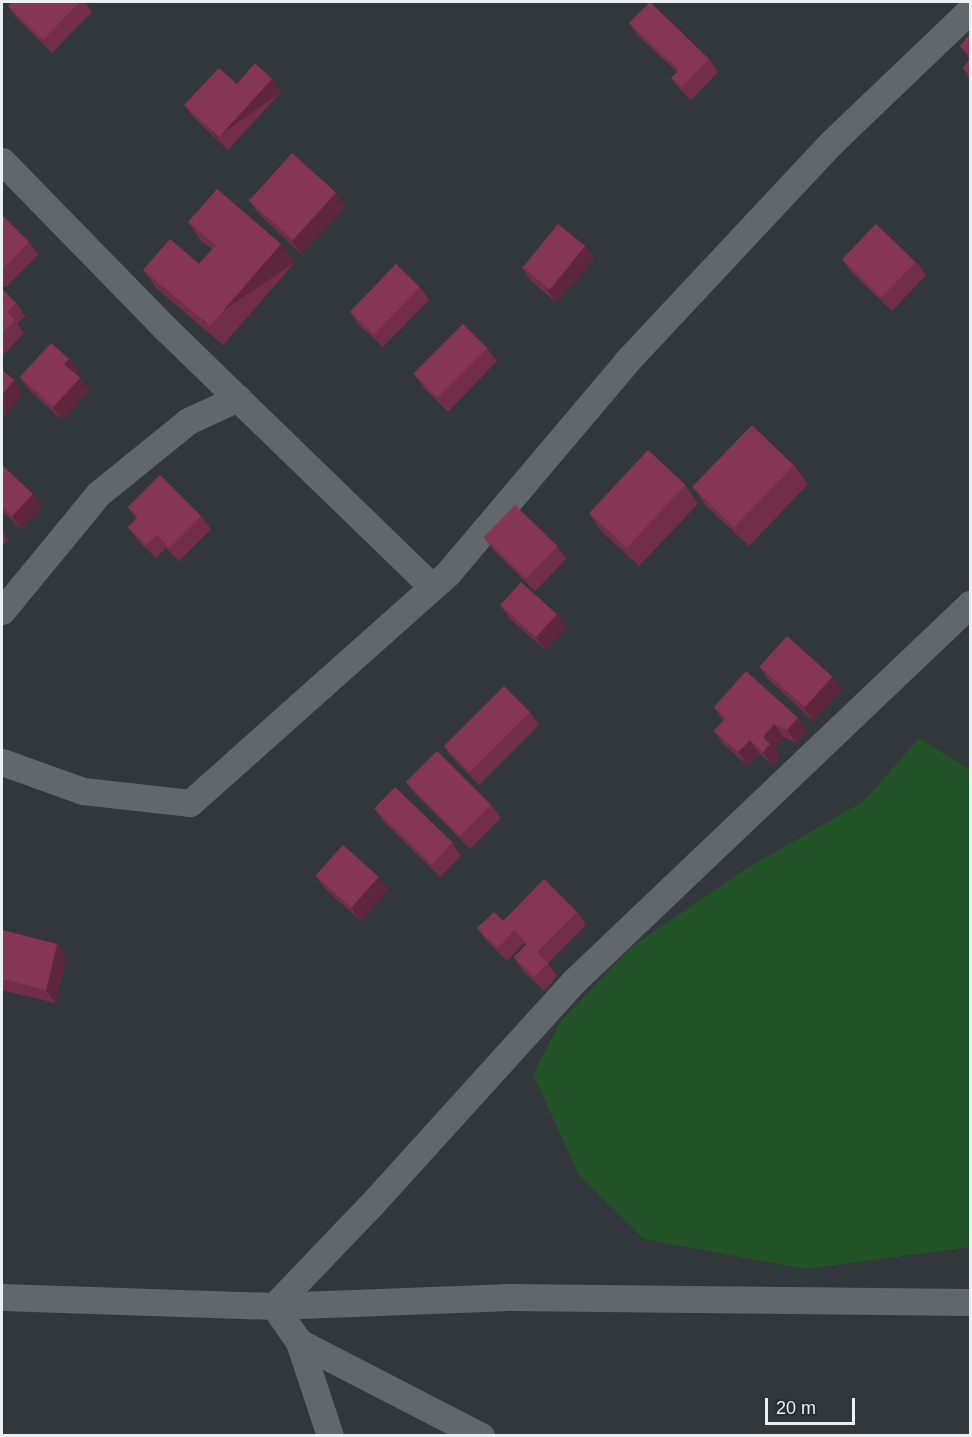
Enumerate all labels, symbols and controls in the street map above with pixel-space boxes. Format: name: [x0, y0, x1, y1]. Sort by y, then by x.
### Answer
scale bar: [768, 1386, 858, 1424]
text: 20 m: [776, 1398, 816, 1418]

